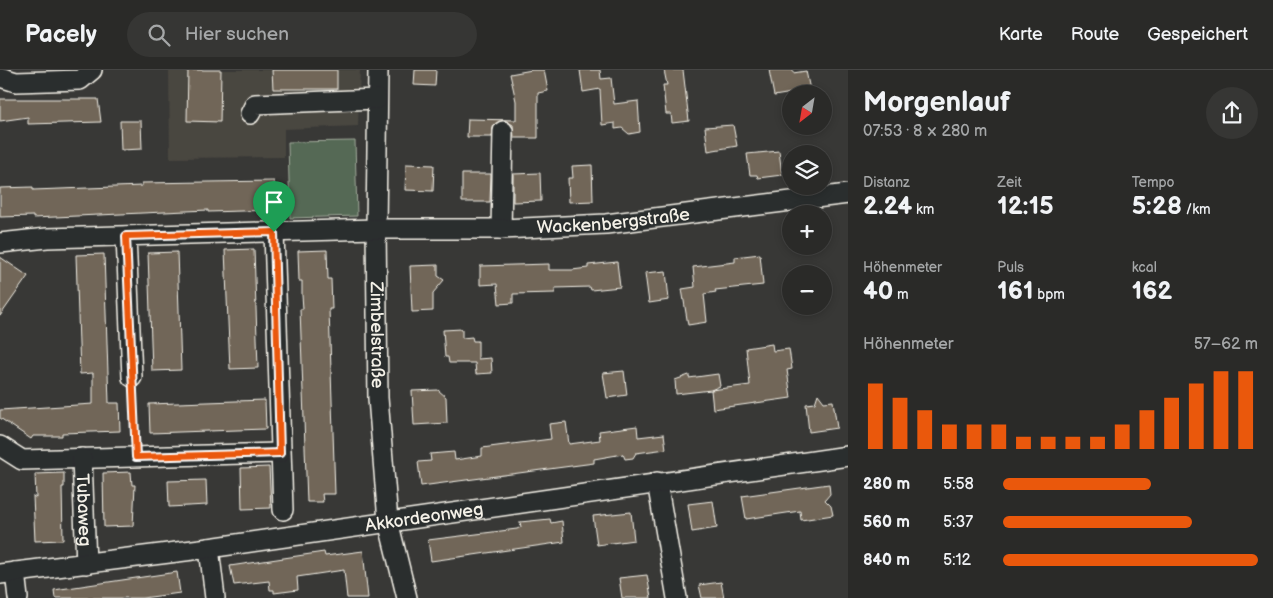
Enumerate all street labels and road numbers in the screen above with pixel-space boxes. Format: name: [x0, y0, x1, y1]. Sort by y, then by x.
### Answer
street label: Wackenbergstraße: [536, 204, 691, 238]
street label: Zimbelstraße: [366, 281, 388, 389]
street label: Tubaweg: [72, 473, 95, 547]
street label: Akkordeonweg: [364, 499, 485, 536]

